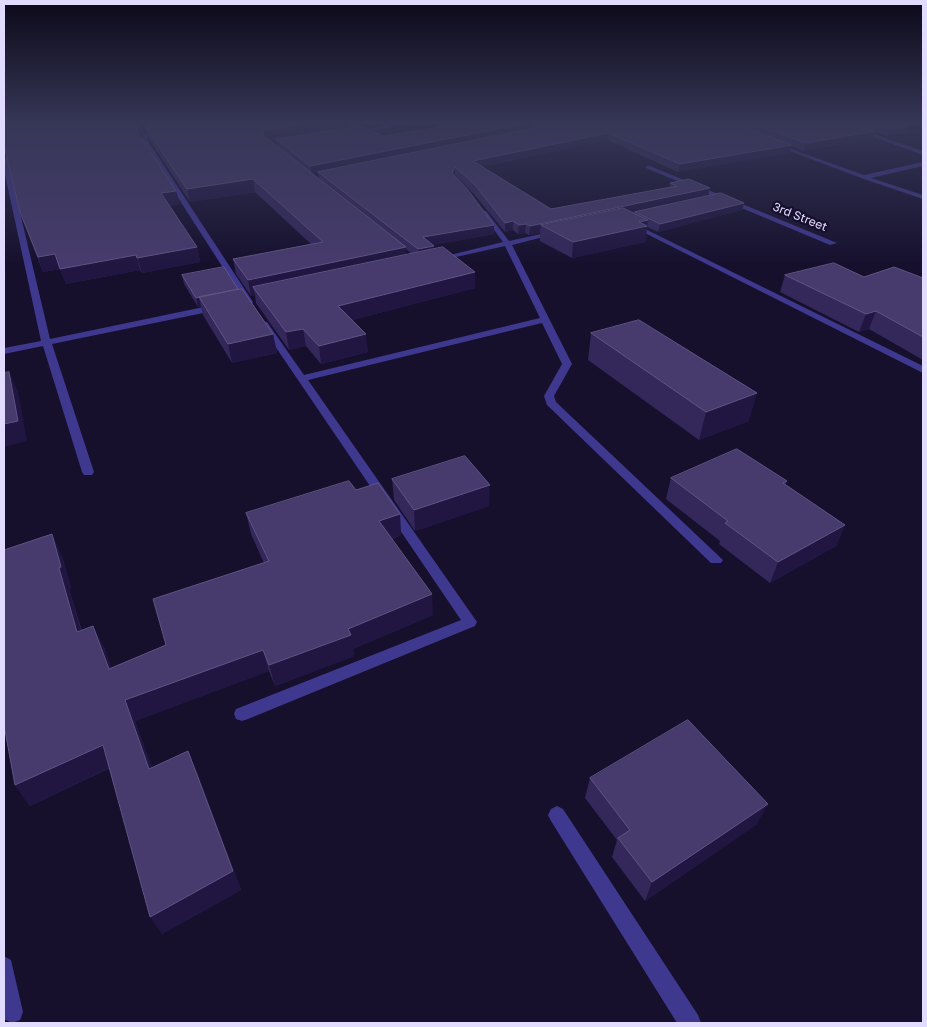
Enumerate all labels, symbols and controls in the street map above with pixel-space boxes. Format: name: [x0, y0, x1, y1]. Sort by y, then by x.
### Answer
street label: 3rd Street: [771, 200, 829, 234]

